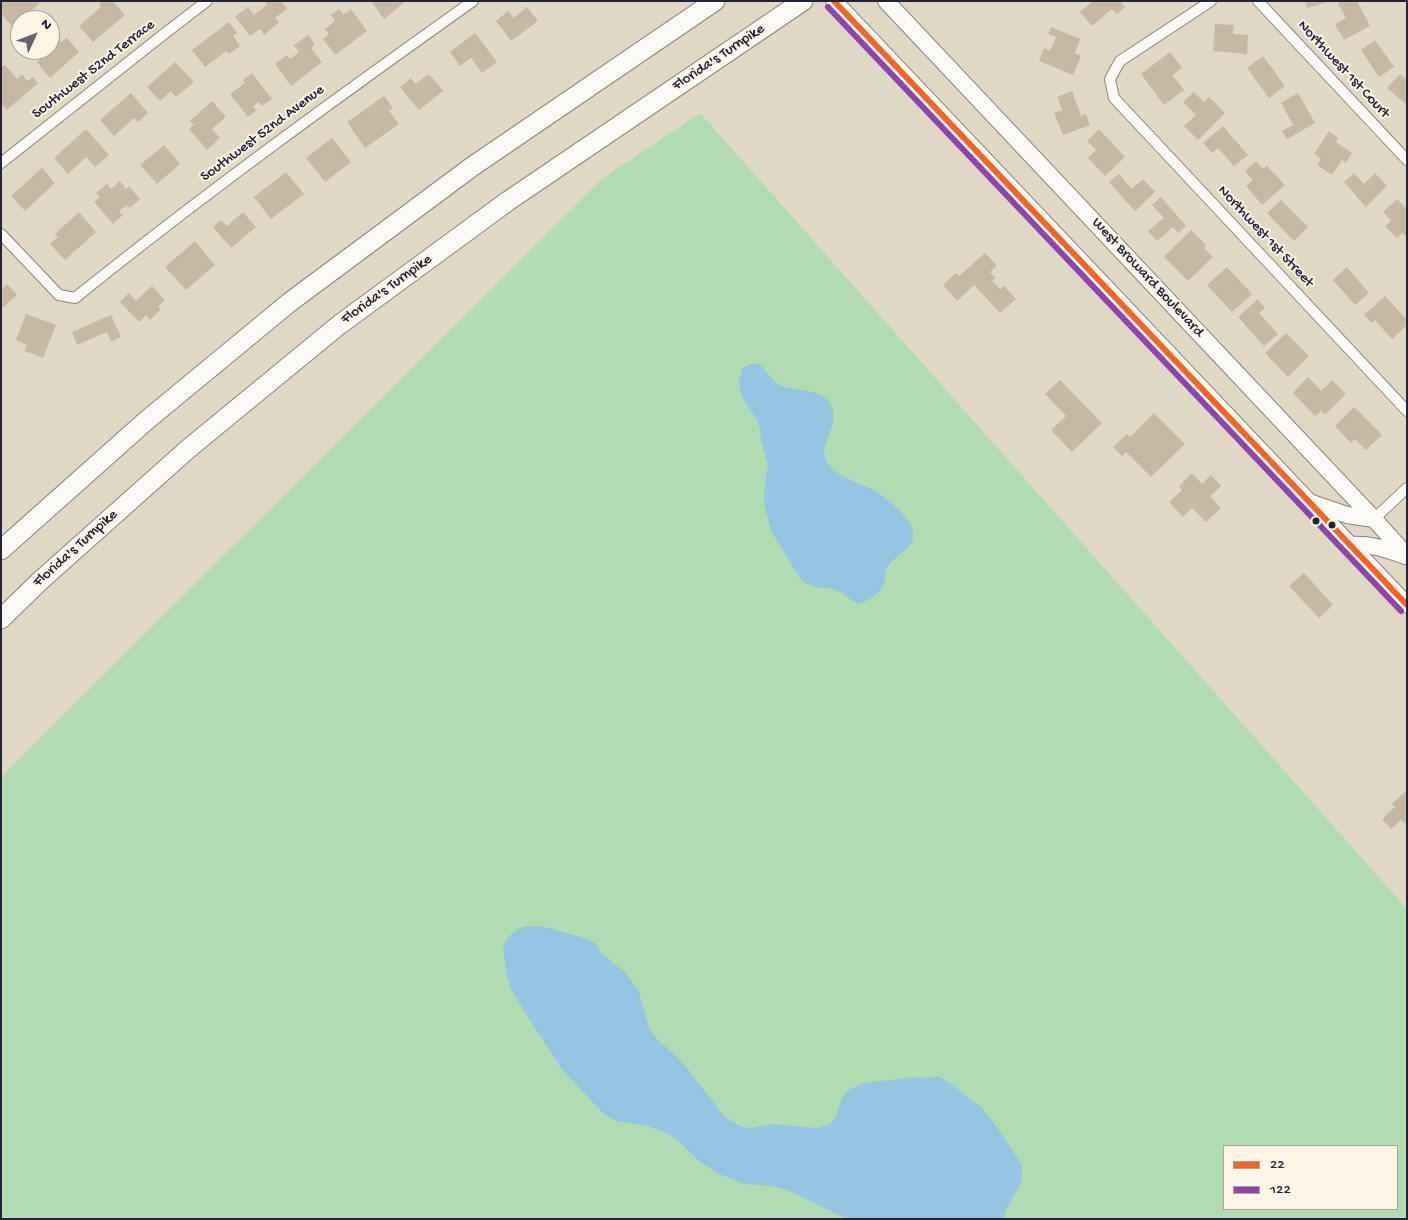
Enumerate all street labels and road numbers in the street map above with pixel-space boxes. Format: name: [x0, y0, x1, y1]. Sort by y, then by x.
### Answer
street label: Southwest 52nd Terrace: [29, 17, 159, 123]
street label: Northwest 1st Court: [1293, 17, 1393, 123]
street label: Florida's Turnpike: [669, 20, 769, 96]
street label: Southwest 52nd Avenue: [198, 82, 328, 186]
street label: Northwest 1st Street: [1213, 182, 1317, 292]
street label: West Broward Boulevard: [1087, 215, 1207, 341]
street label: Florida's Turnpike: [338, 251, 436, 329]
street label: Florida's Turnpike: [30, 506, 122, 592]

